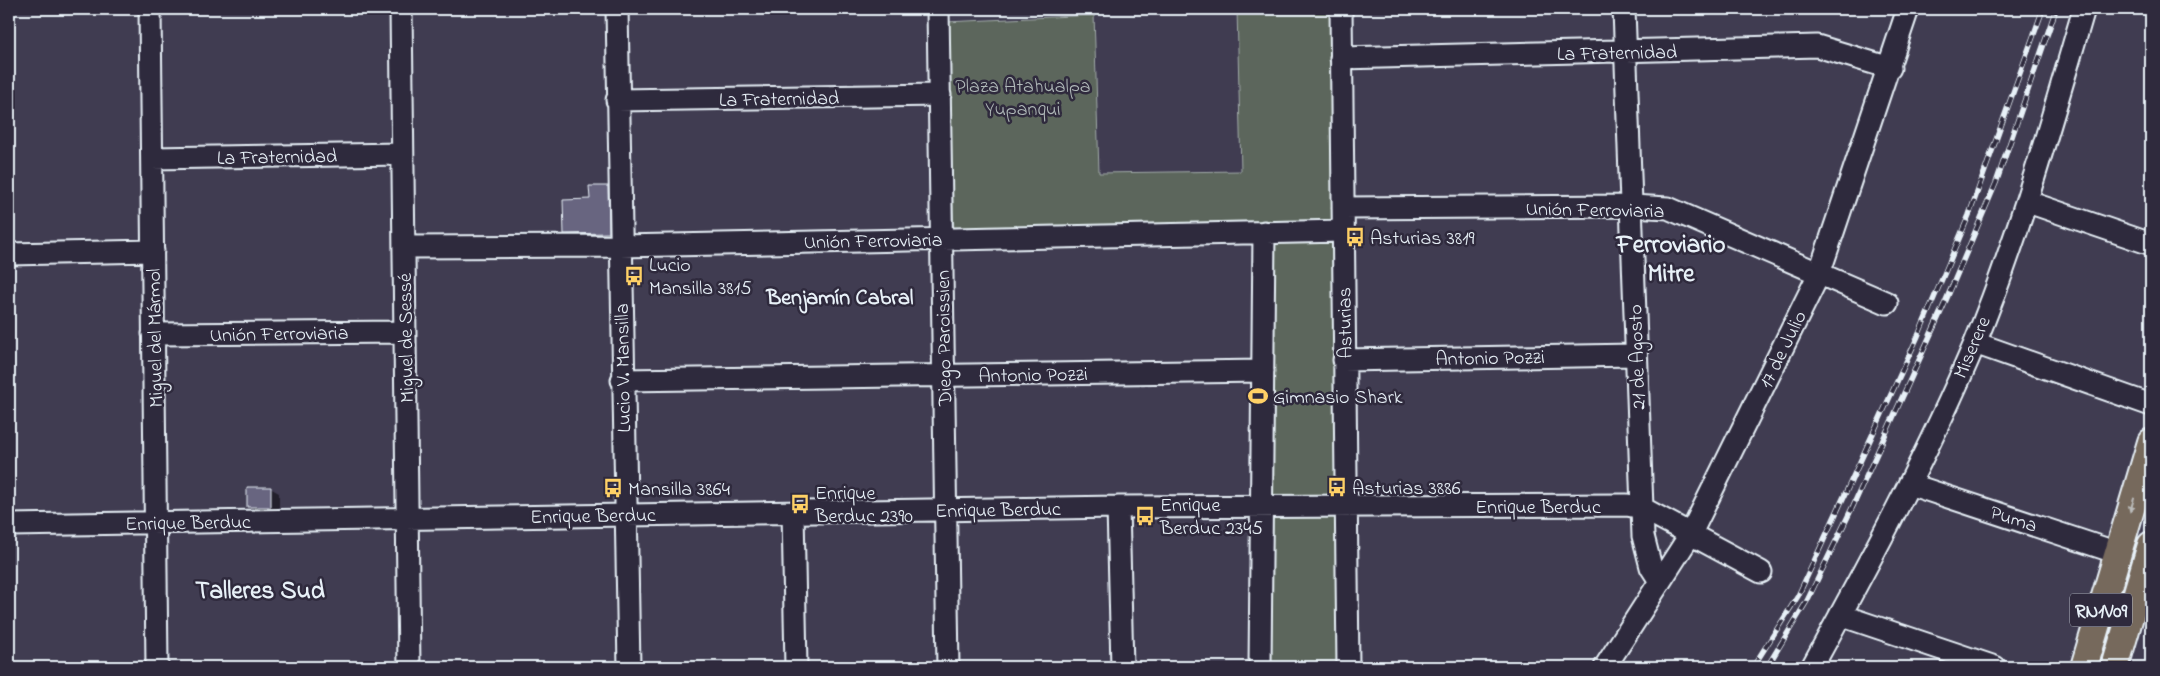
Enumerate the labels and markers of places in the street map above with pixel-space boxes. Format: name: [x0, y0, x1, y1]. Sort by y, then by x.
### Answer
place label: Asturias 3819: [1370, 225, 1475, 254]
bus stop icon: Asturias 3819: [1344, 226, 1366, 248]
place label: Lucio Mansilla 3815: [649, 252, 752, 304]
bus stop icon: Lucio Mansilla 3815: [623, 265, 645, 287]
place label: Gimnasio Shark: [1273, 384, 1403, 413]
sports icon: Gimnasio Shark: [1247, 385, 1269, 407]
place label: Asturias 3886: [1352, 475, 1461, 504]
place label: Mansilla 3864: [628, 476, 730, 505]
bus stop icon: Asturias 3886: [1326, 476, 1348, 498]
bus stop icon: Mansilla 3864: [602, 477, 624, 499]
place label: Enrique Berduc 2390: [814, 480, 913, 532]
place label: Enrique Berduc 2345: [1159, 492, 1263, 544]
bus stop icon: Enrique Berduc 2390: [789, 493, 811, 515]
bus stop icon: Enrique Berduc 2345: [1134, 505, 1156, 527]

